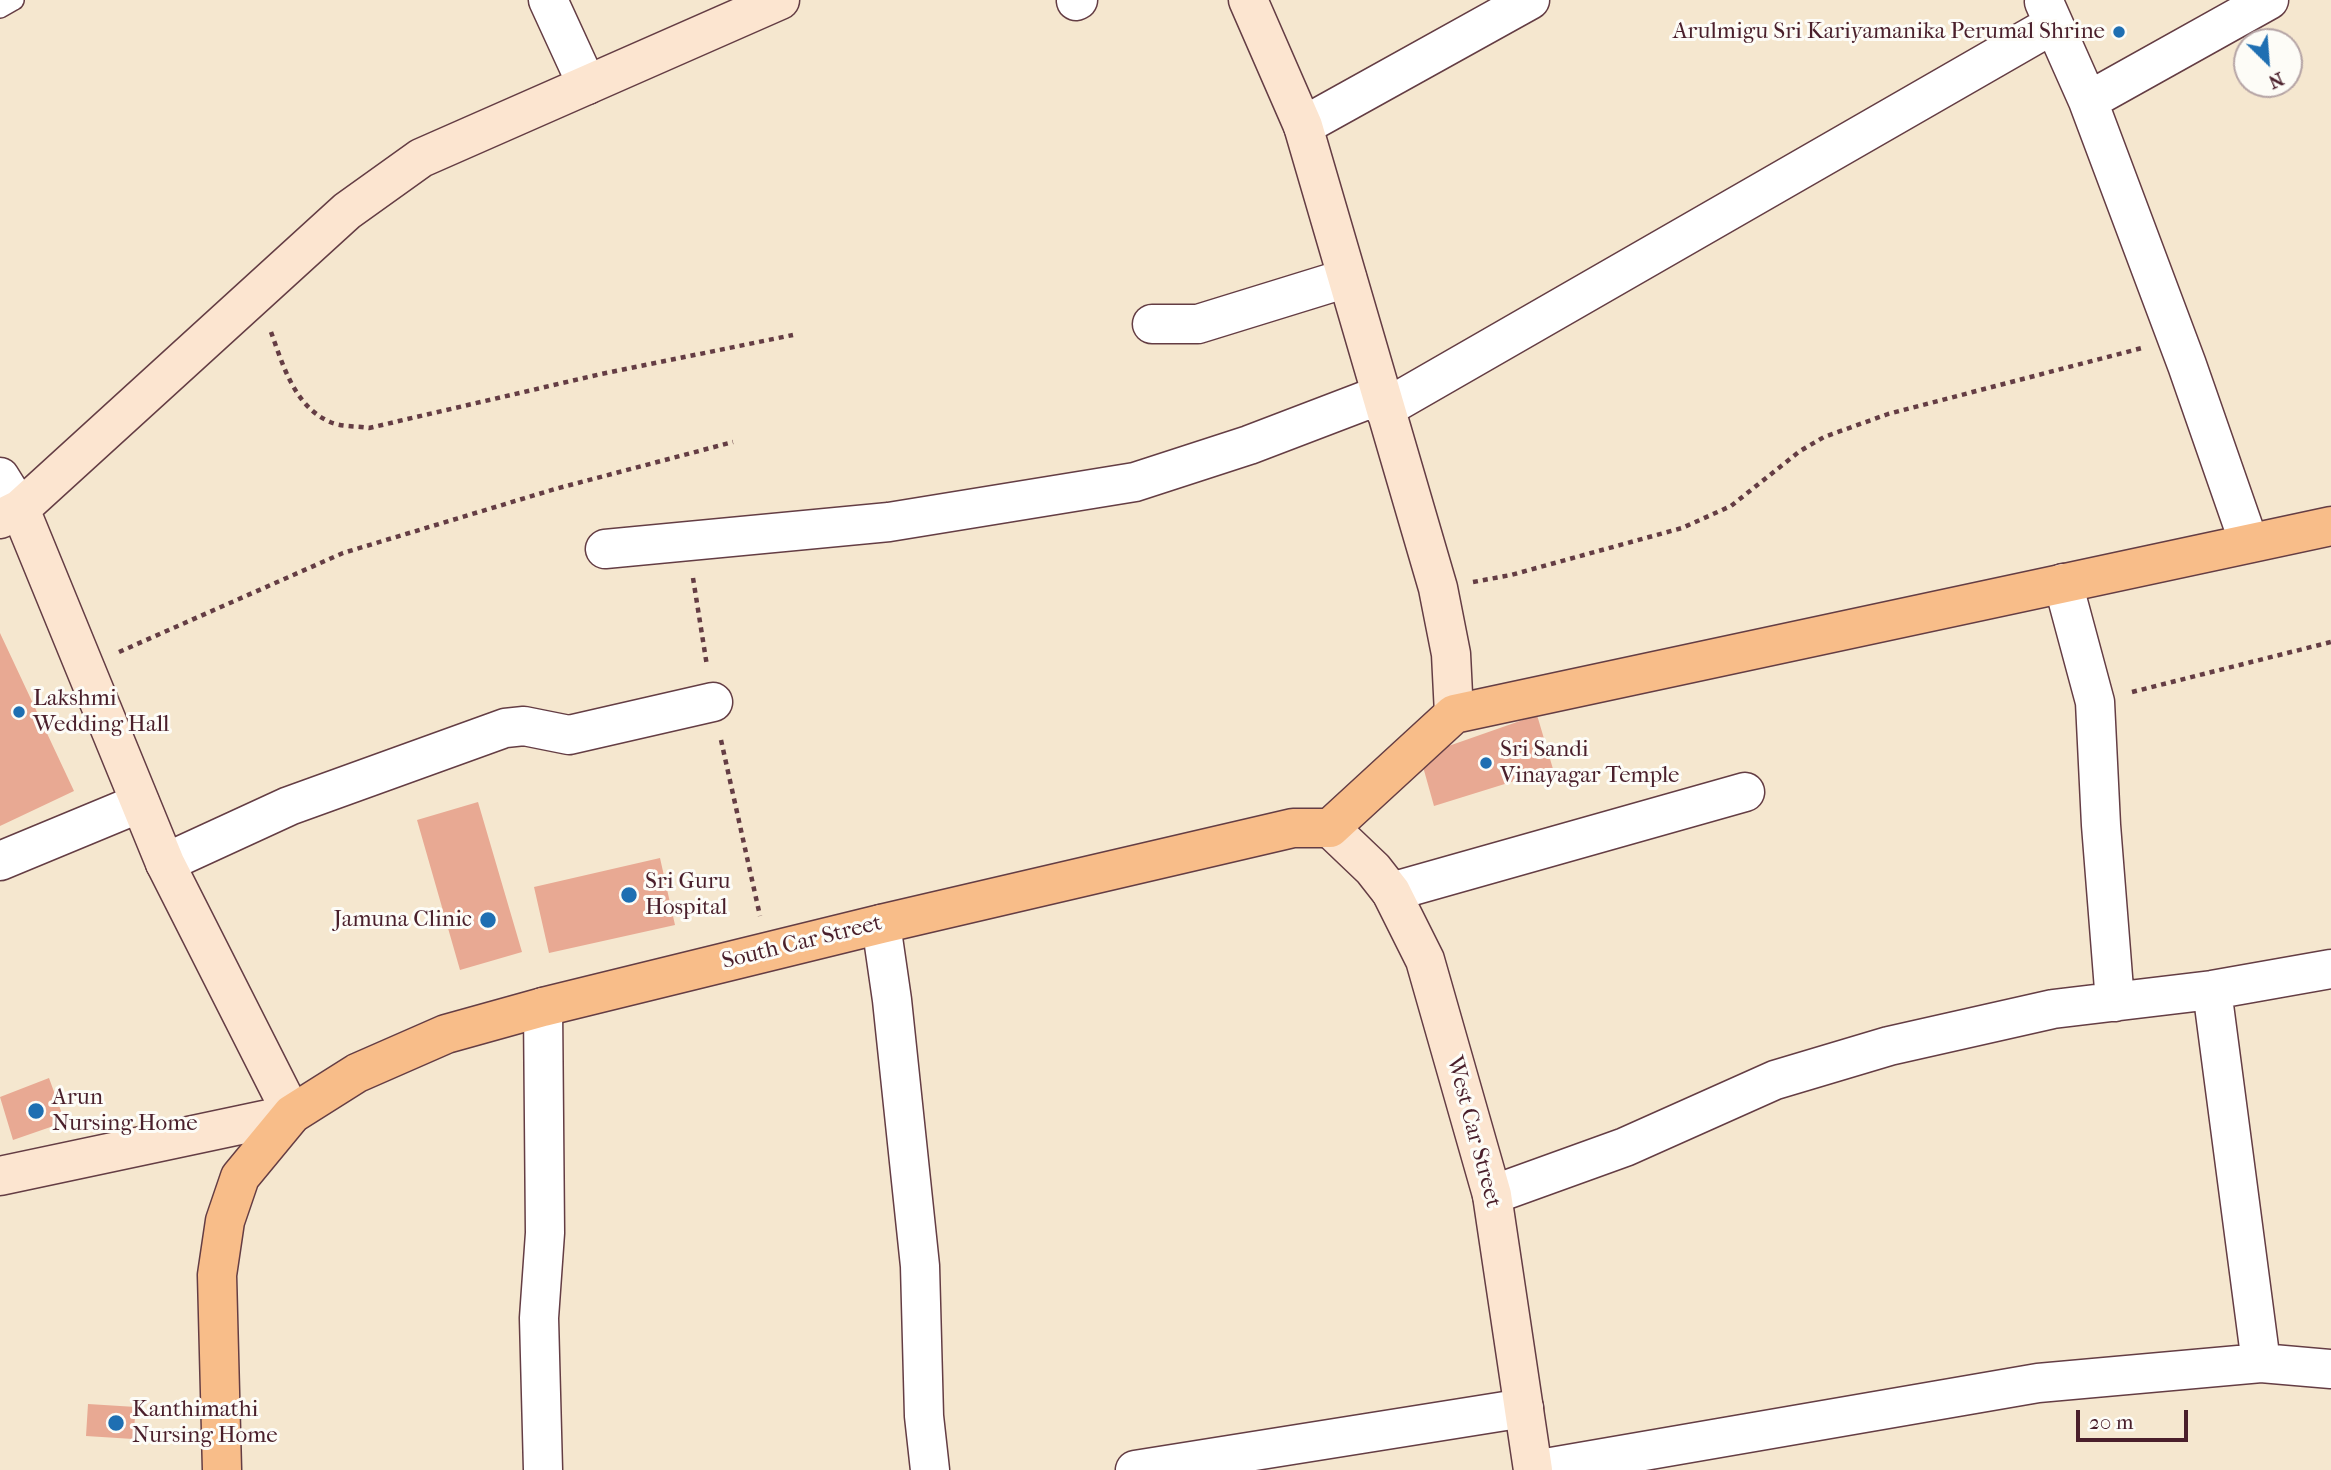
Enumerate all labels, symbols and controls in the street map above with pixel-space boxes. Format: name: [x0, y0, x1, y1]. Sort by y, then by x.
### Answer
place label: Arulmigu Sri Kariyamanika Perumal Shrine: [1673, 18, 2105, 46]
marker: Arulmigu Sri Kariyamanika Perumal Shrine: [2111, 24, 2127, 40]
north arrow: [2233, 28, 2303, 98]
text: N: [2265, 67, 2287, 93]
place label: Lakshmi Wedding Hall: [33, 685, 169, 739]
marker: Lakshmi Wedding Hall: [11, 704, 27, 720]
place label: Sri Sandi Vinayagar Temple: [1500, 736, 1679, 790]
marker: Sri Sandi Vinayagar Temple: [1478, 755, 1494, 771]
place label: Sri Guru Hospital: [645, 868, 731, 922]
marker: Sri Guru Hospital: [619, 885, 639, 905]
place label: Jamuna Clinic: [334, 906, 472, 934]
marker: Jamuna Clinic: [478, 910, 498, 930]
street label: South Car Street: [719, 910, 885, 976]
street label: West Car Street: [1440, 1053, 1506, 1211]
place label: Arun Nursing Home: [52, 1084, 198, 1138]
marker: Arun Nursing Home: [26, 1101, 46, 1121]
place label: Kanthimathi Nursing Home: [132, 1396, 278, 1450]
scale bar: [2079, 1396, 2191, 1440]
text: 20 m: [2089, 1410, 2133, 1434]
marker: Kanthimathi Nursing Home: [106, 1413, 126, 1433]

